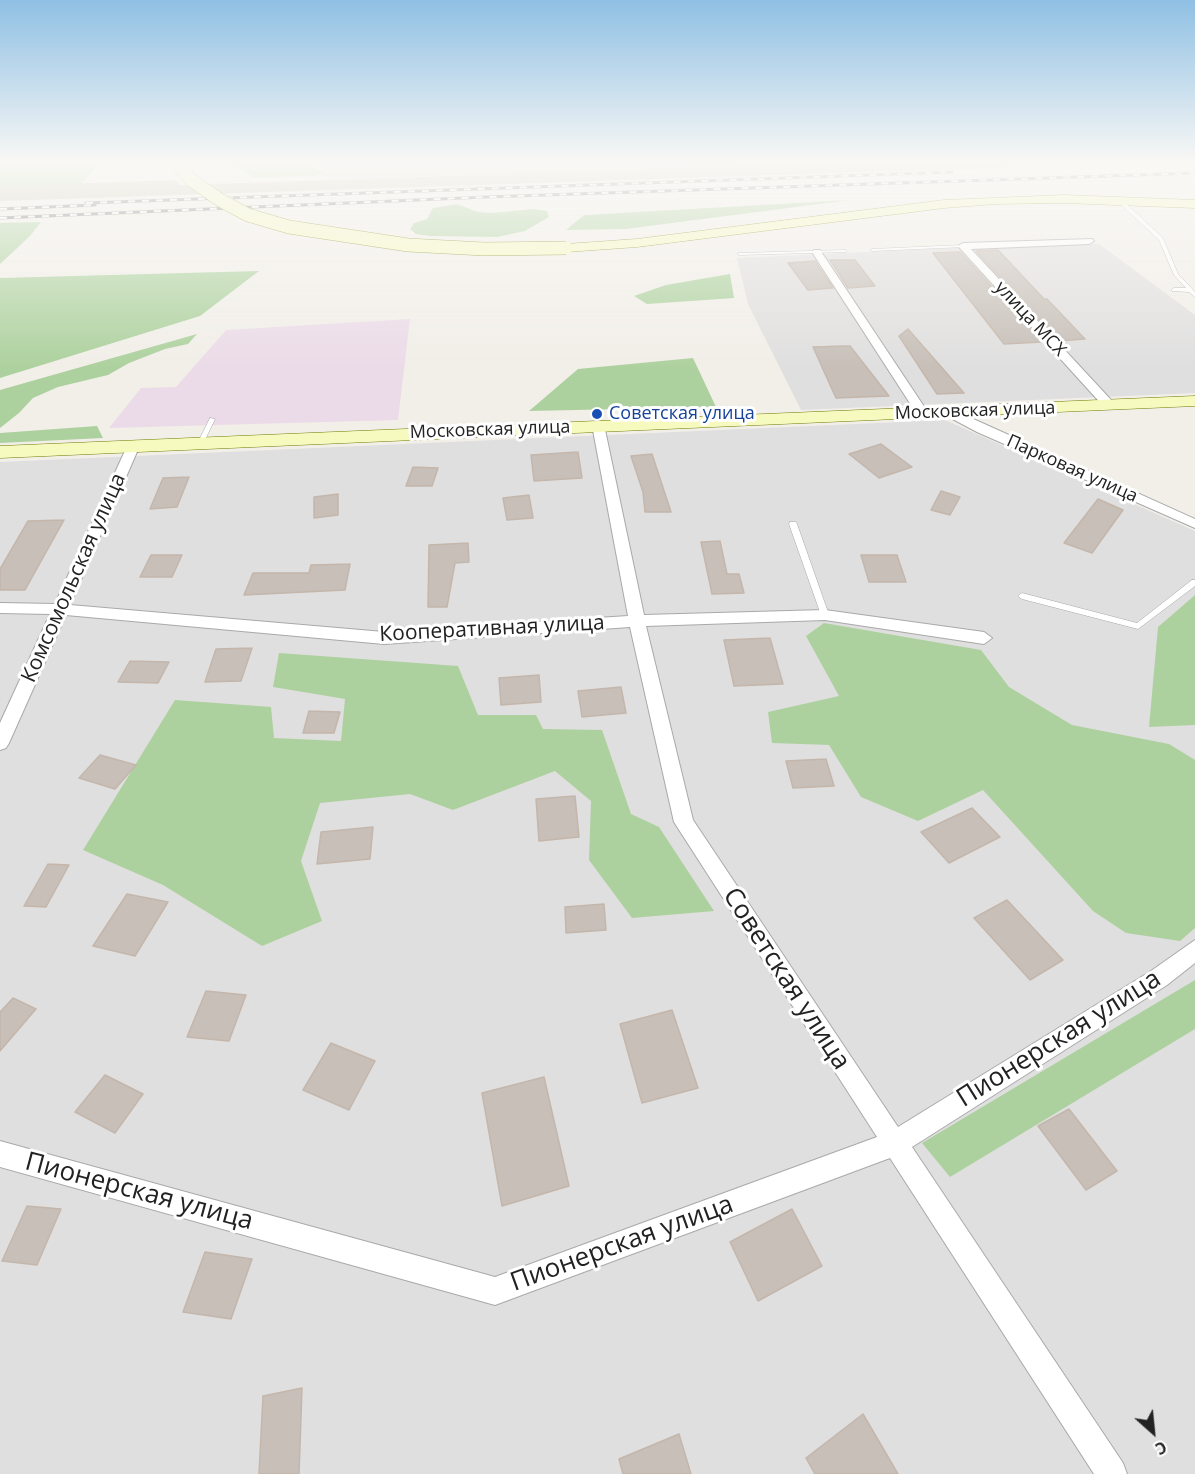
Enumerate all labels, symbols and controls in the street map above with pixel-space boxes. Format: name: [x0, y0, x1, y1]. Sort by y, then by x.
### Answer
street label: улица МСХ: [990, 277, 1070, 361]
street label: Московская улица: [894, 397, 1056, 425]
place label: Советская улица: [609, 403, 755, 425]
marker: Советская улица: [590, 407, 604, 421]
street label: Московская улица: [409, 416, 571, 444]
street label: Парковая улица: [1003, 430, 1141, 508]
street label: Комсомольская улица: [16, 469, 132, 687]
street label: Кооперативная улица: [379, 611, 605, 647]
street label: Советская улица: [716, 882, 856, 1076]
street label: Пионерская улица: [951, 964, 1167, 1114]
street label: Пионерская улица: [22, 1147, 256, 1237]
street label: Пионерская улица: [506, 1189, 738, 1299]
north arrow: [1123, 1402, 1183, 1462]
text: С: [1152, 1436, 1171, 1460]

